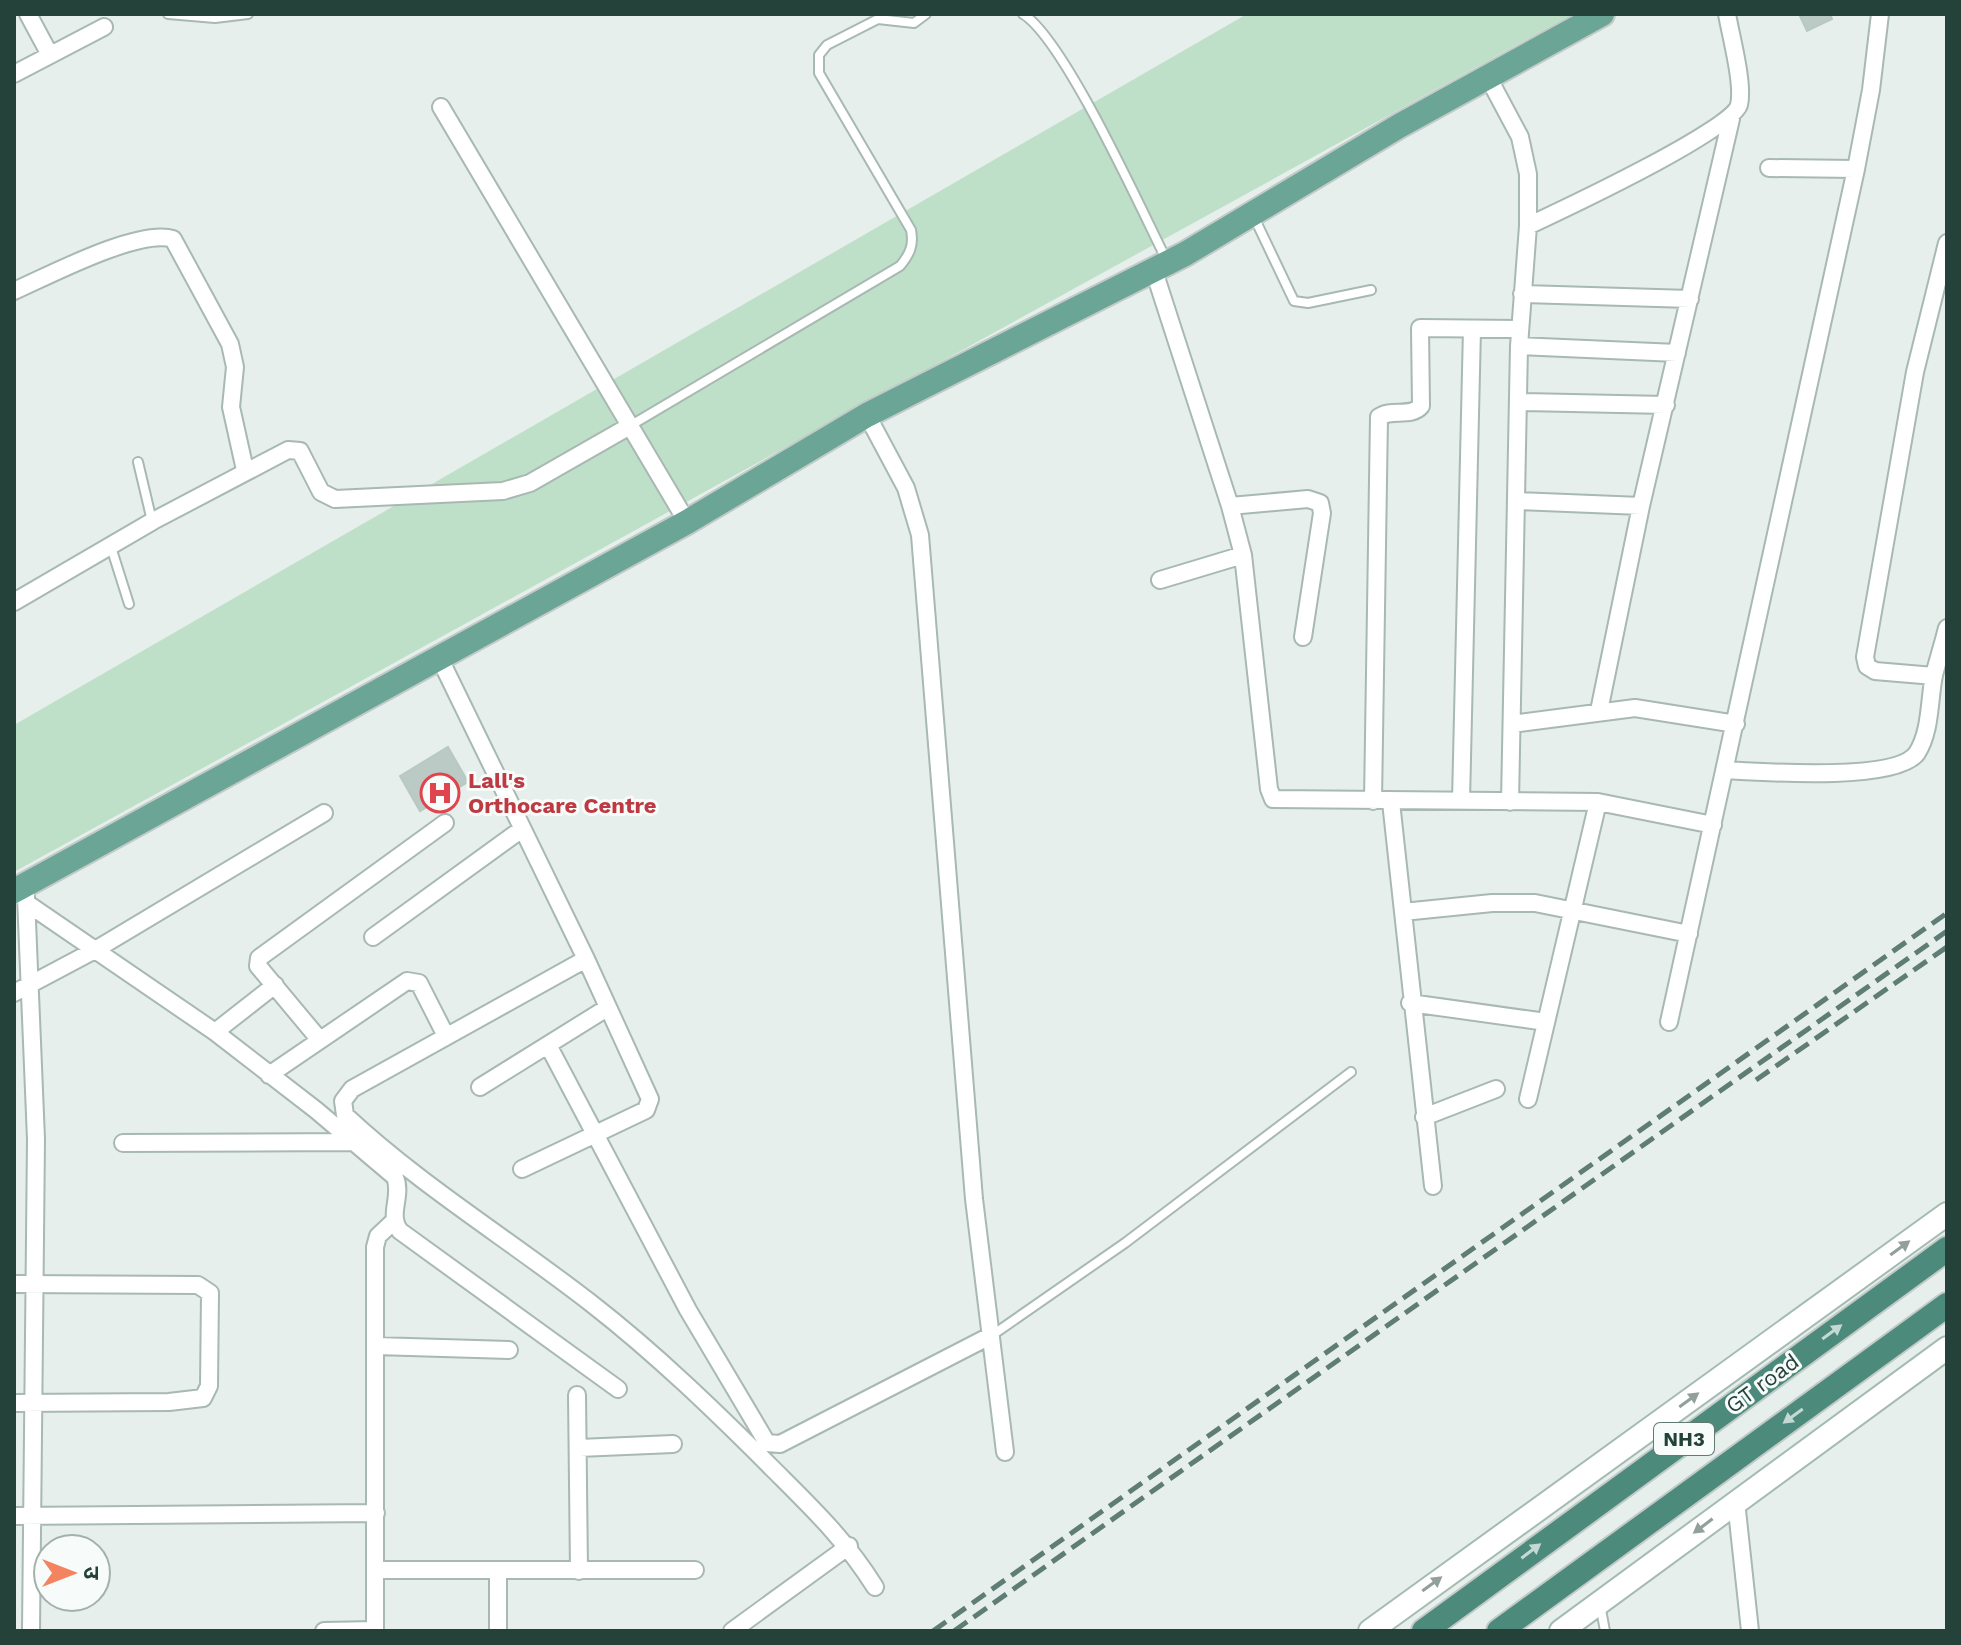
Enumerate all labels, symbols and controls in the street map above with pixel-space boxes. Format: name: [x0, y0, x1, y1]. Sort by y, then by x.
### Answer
place label: Lall's Orthocare Centre: [468, 768, 657, 818]
hospital icon: Lall's Orthocare Centre: [419, 772, 461, 814]
one-way arrow: [1889, 1240, 1911, 1256]
one-way arrow: [1821, 1324, 1843, 1340]
street label: GT road: [1721, 1349, 1804, 1418]
one-way arrow: [1678, 1393, 1699, 1408]
one-way arrow: [1782, 1408, 1803, 1424]
road number: NH3: [1654, 1423, 1714, 1455]
one-way arrow: [1692, 1518, 1714, 1534]
north arrow: [32, 1533, 112, 1613]
one-way arrow: [1521, 1544, 1542, 1560]
text: उ: [79, 1567, 104, 1581]
one-way arrow: [1421, 1576, 1443, 1592]

